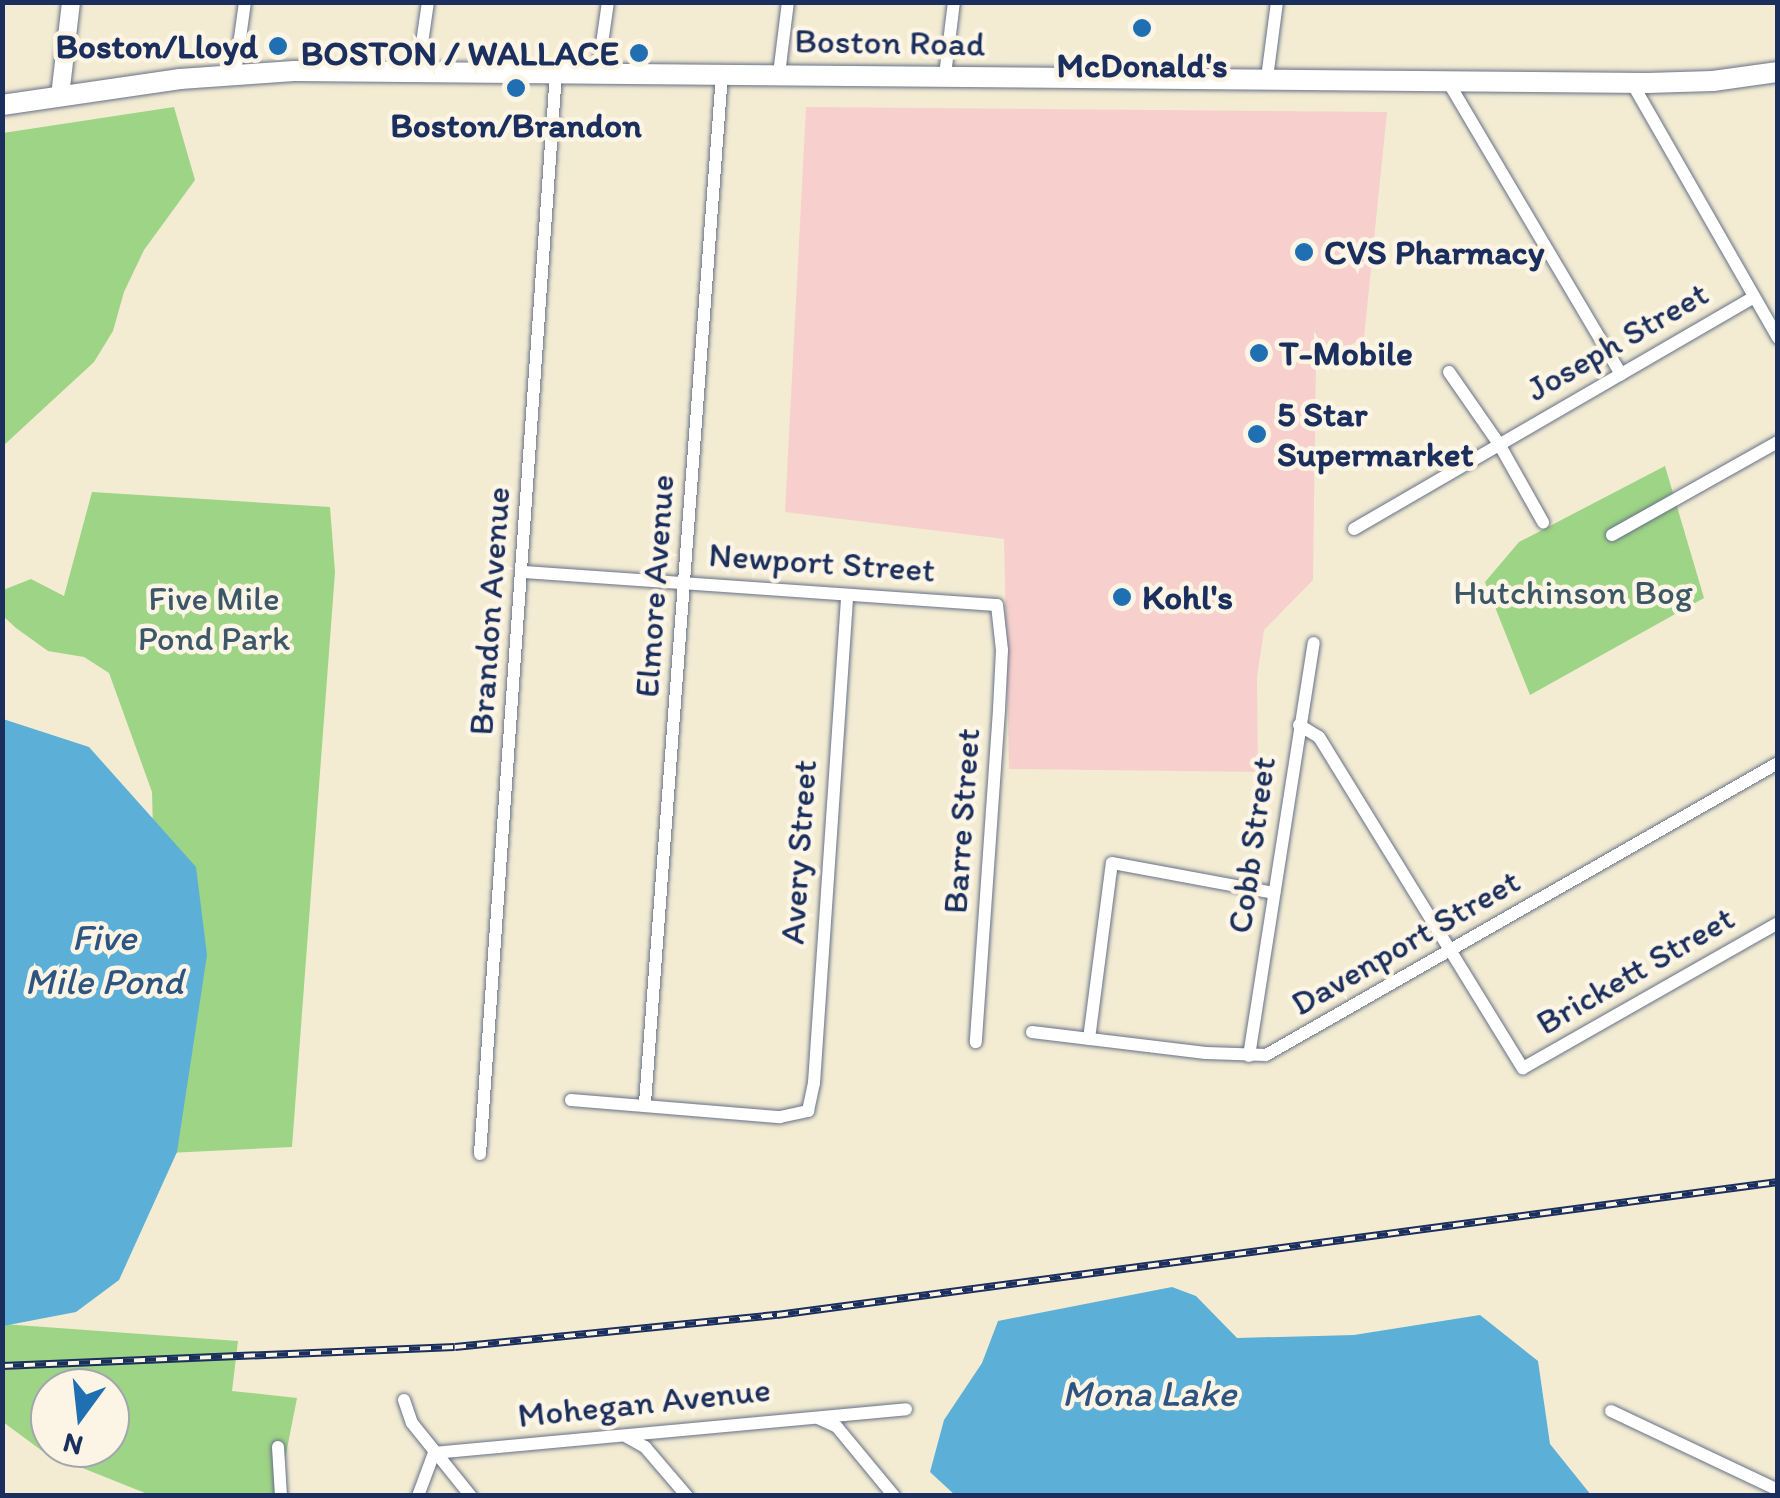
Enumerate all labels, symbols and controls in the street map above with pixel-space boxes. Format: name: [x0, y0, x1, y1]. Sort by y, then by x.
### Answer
marker: McDonald's: [1131, 17, 1153, 39]
street label: Boston Road: [795, 19, 985, 65]
place label: Boston/Lloyd: [55, 25, 258, 67]
place label: BOSTON / WALLACE: [301, 32, 619, 74]
marker: Boston/Lloyd: [267, 35, 289, 57]
marker: BOSTON / WALLACE: [628, 42, 650, 64]
place label: McDonald's: [1056, 44, 1228, 86]
marker: Boston/Brandon: [505, 77, 527, 99]
place label: Boston/Brandon: [390, 104, 642, 146]
place label: CVS Pharmacy: [1324, 231, 1544, 273]
marker: CVS Pharmacy: [1293, 241, 1315, 263]
street label: Joseph Street: [1519, 272, 1715, 410]
place label: T-Mobile: [1279, 332, 1413, 374]
marker: T-Mobile: [1248, 342, 1270, 364]
place label: 5 Star Supermarket: [1277, 393, 1474, 475]
marker: 5 Star Supermarket: [1246, 423, 1268, 445]
street label: Elmore Avenue: [625, 473, 683, 699]
street label: Brandon Avenue: [459, 486, 519, 736]
street label: Newport Street: [707, 533, 937, 591]
park label: Hutchinson Bog: [1453, 571, 1693, 613]
place label: Kohl's: [1142, 576, 1233, 618]
park label: Five Mile Pond Park: [138, 577, 290, 659]
marker: Kohl's: [1111, 586, 1133, 608]
street label: Barre Street: [934, 727, 988, 915]
street label: Cobb Street: [1218, 754, 1284, 936]
street label: Avery Street: [771, 758, 825, 946]
street label: Davenport Street: [1283, 860, 1527, 1024]
street label: Brickett Street: [1529, 896, 1741, 1044]
water label: Five Mile Pond: [25, 915, 183, 1004]
north arrow: [30, 1368, 130, 1468]
street label: Mohegan Avenue: [516, 1368, 772, 1436]
water label: Mona Lake: [1062, 1371, 1236, 1417]
text: N: [59, 1426, 86, 1464]

